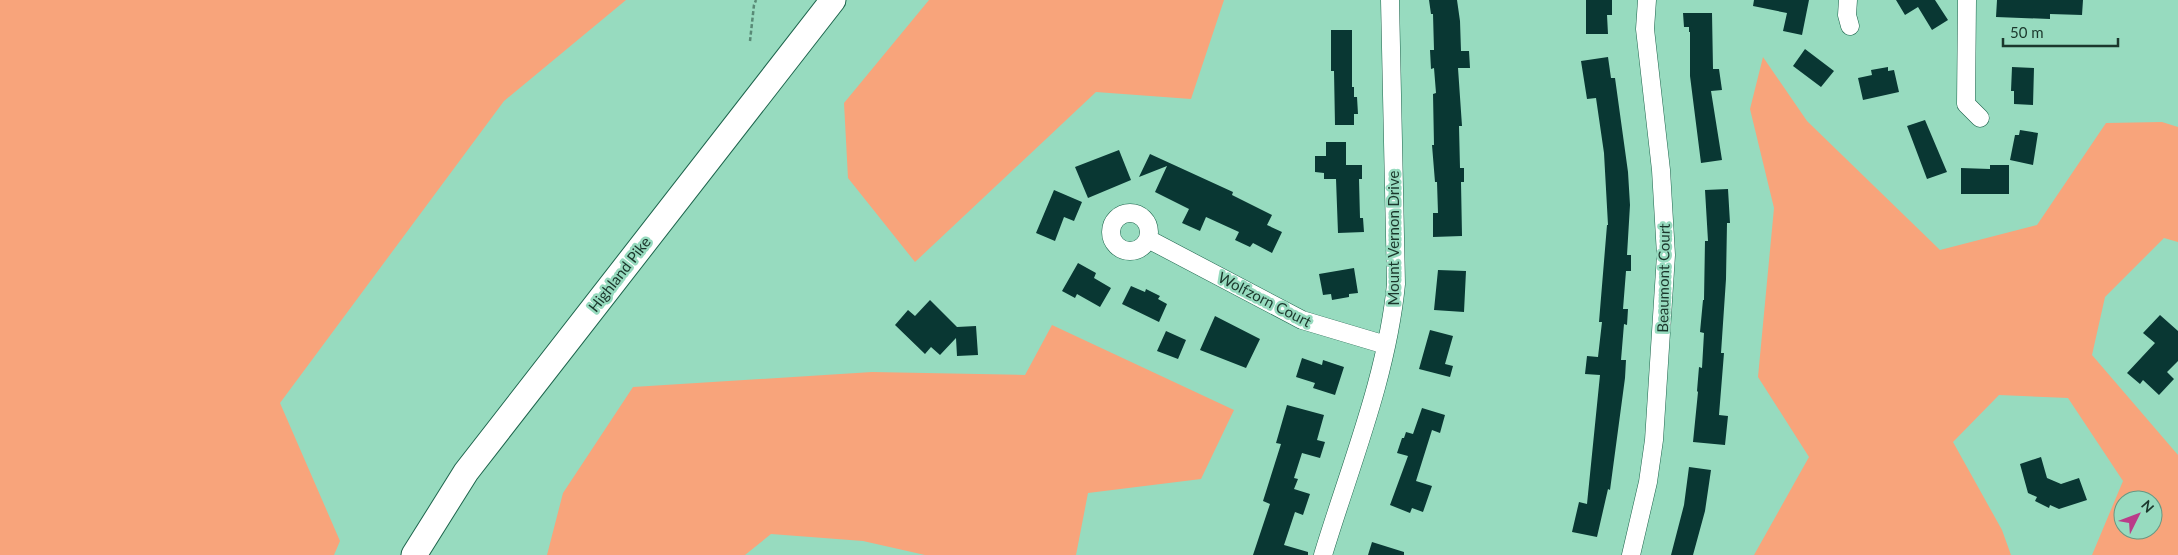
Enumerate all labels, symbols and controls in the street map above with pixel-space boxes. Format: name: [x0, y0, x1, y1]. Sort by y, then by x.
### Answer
scale bar: [2003, 15, 2118, 47]
text: 50 m: [2010, 23, 2044, 41]
street label: Mount Vernon Drive: [1384, 171, 1402, 305]
street label: Beaumont Court: [1653, 223, 1673, 333]
street label: Highland Pike: [584, 233, 654, 315]
street label: Wolfzorn Court: [1215, 268, 1315, 331]
north arrow: [2113, 490, 2163, 540]
text: N: [2138, 496, 2158, 516]

